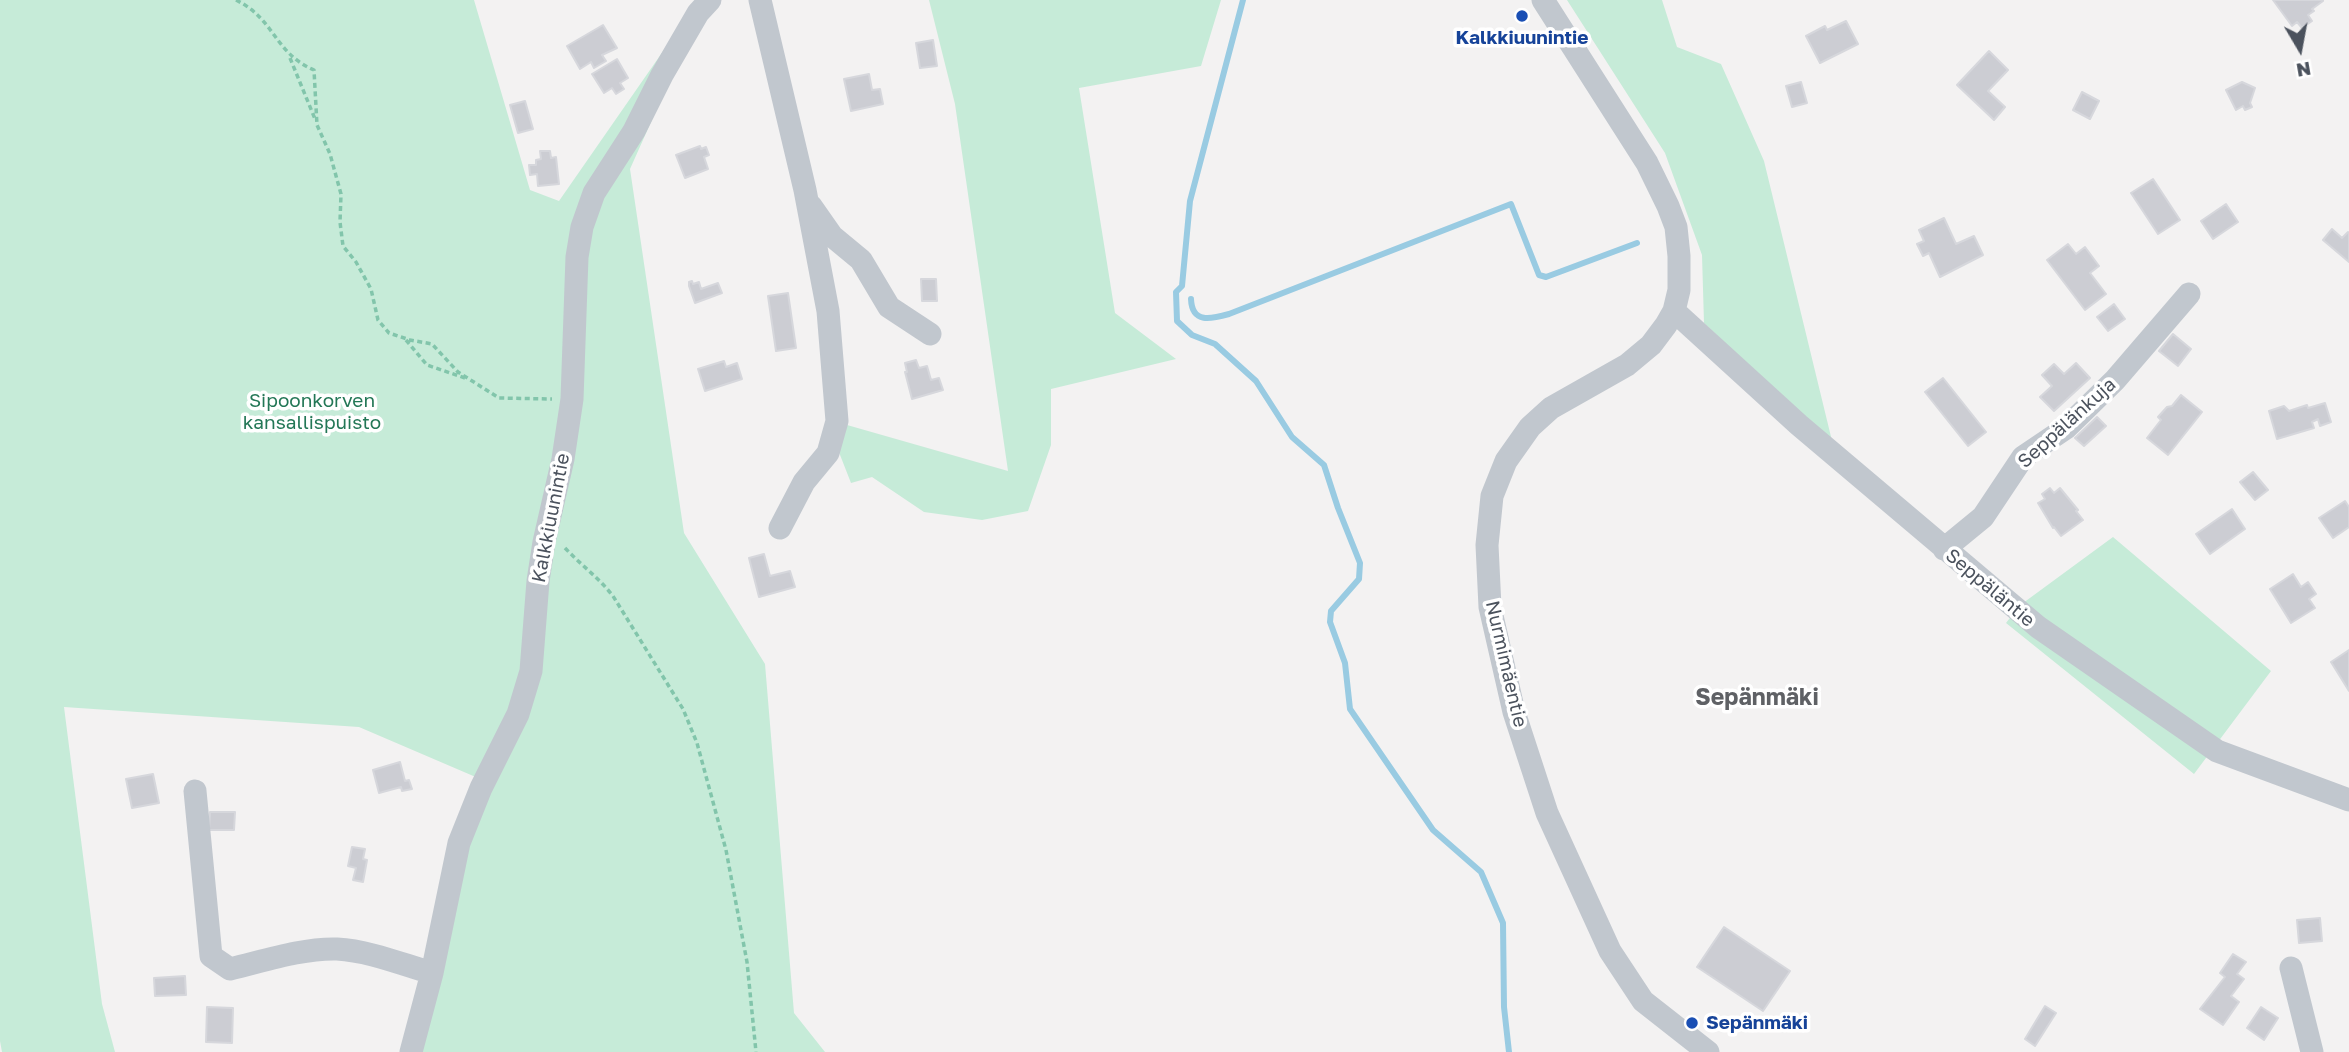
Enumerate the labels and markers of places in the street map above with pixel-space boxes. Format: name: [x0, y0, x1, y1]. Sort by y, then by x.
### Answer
marker: Kalkkiuunintie: [1514, 8, 1530, 24]
place label: Kalkkiuunintie: [1455, 27, 1589, 49]
place label: Sepänmäki: [1706, 1012, 1808, 1034]
marker: Sepänmäki: [1684, 1015, 1700, 1031]

